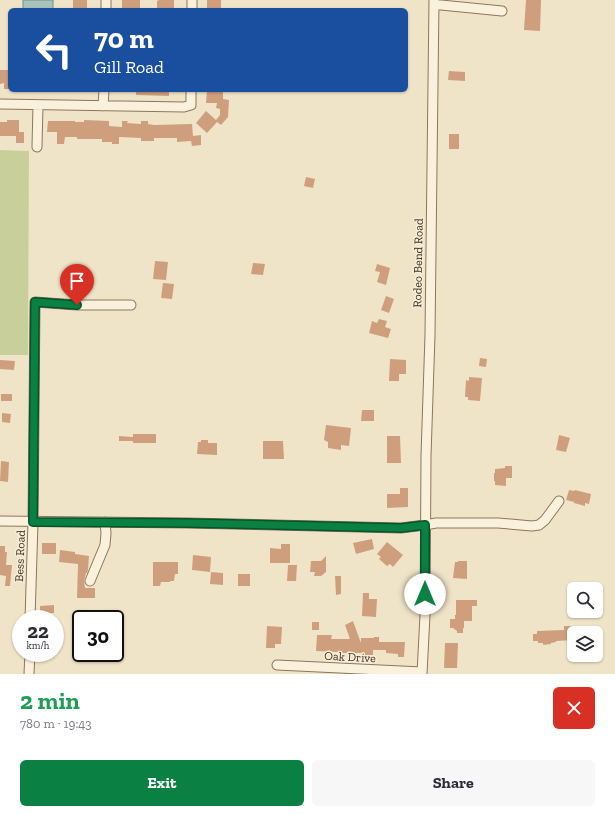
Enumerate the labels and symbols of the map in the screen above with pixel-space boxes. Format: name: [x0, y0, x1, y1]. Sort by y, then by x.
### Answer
street label: Rodeo Bend Road: [410, 218, 426, 308]
pin: [60, 264, 94, 305]
street label: Bess Road: [12, 529, 28, 582]
position arrow: [404, 573, 446, 615]
speed limit sign: 30: [72, 610, 124, 662]
street label: Oak Drive: [324, 649, 377, 665]

